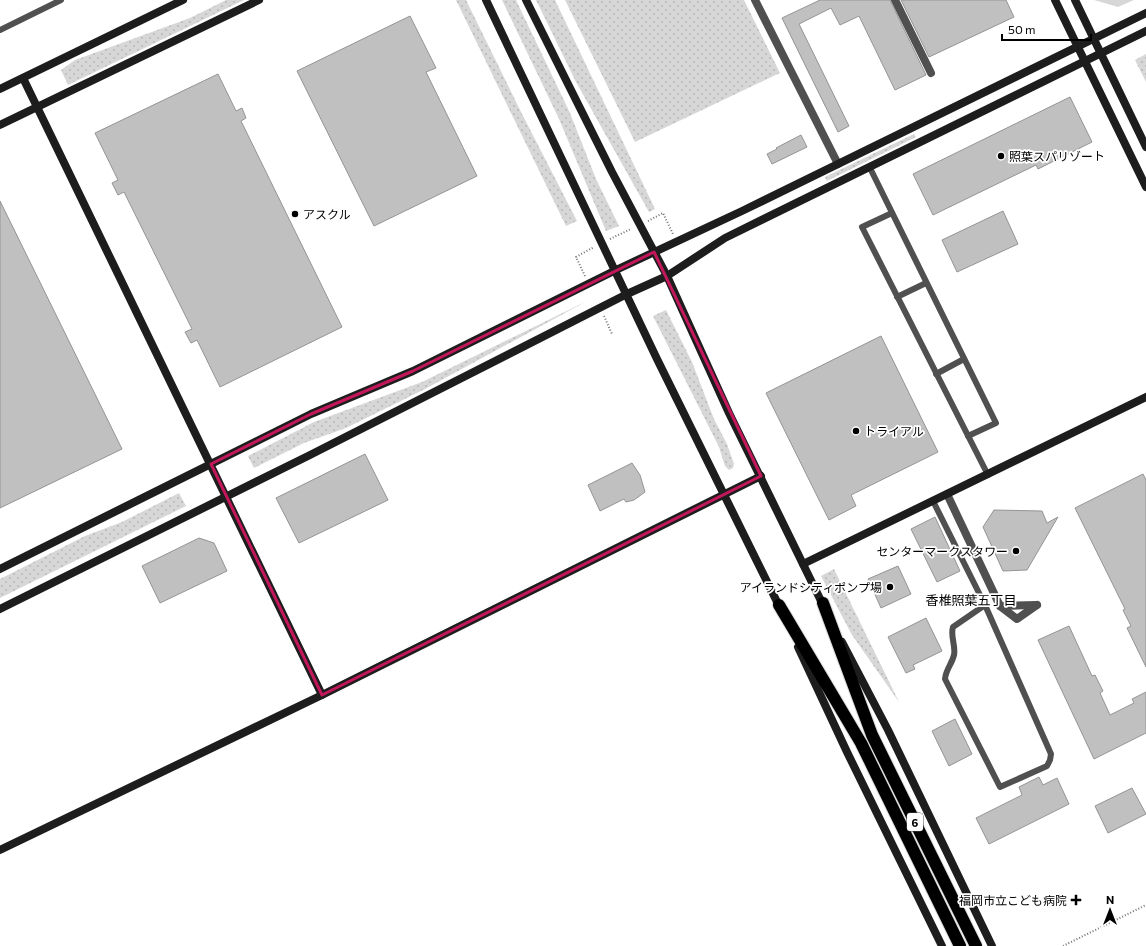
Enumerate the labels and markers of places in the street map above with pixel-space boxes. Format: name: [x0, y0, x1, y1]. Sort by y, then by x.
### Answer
place label: 照葉スパリゾート: [1009, 149, 1105, 163]
marker: 照葉スパリゾート: [996, 151, 1006, 161]
place label: アスクル: [303, 207, 351, 221]
marker: アスクル: [290, 209, 300, 219]
place label: トライアル: [864, 424, 924, 438]
marker: トライアル: [851, 426, 861, 436]
place label: センターマークスタワー: [876, 544, 1008, 558]
marker: センターマークスタワー: [1011, 546, 1021, 556]
place label: アイランドシティポンプ場: [740, 580, 882, 594]
marker: アイランドシティポンプ場: [885, 582, 895, 592]
place label: 福岡市立こども病院: [959, 893, 1067, 907]
marker: 福岡市立こども病院: [1070, 894, 1082, 906]

